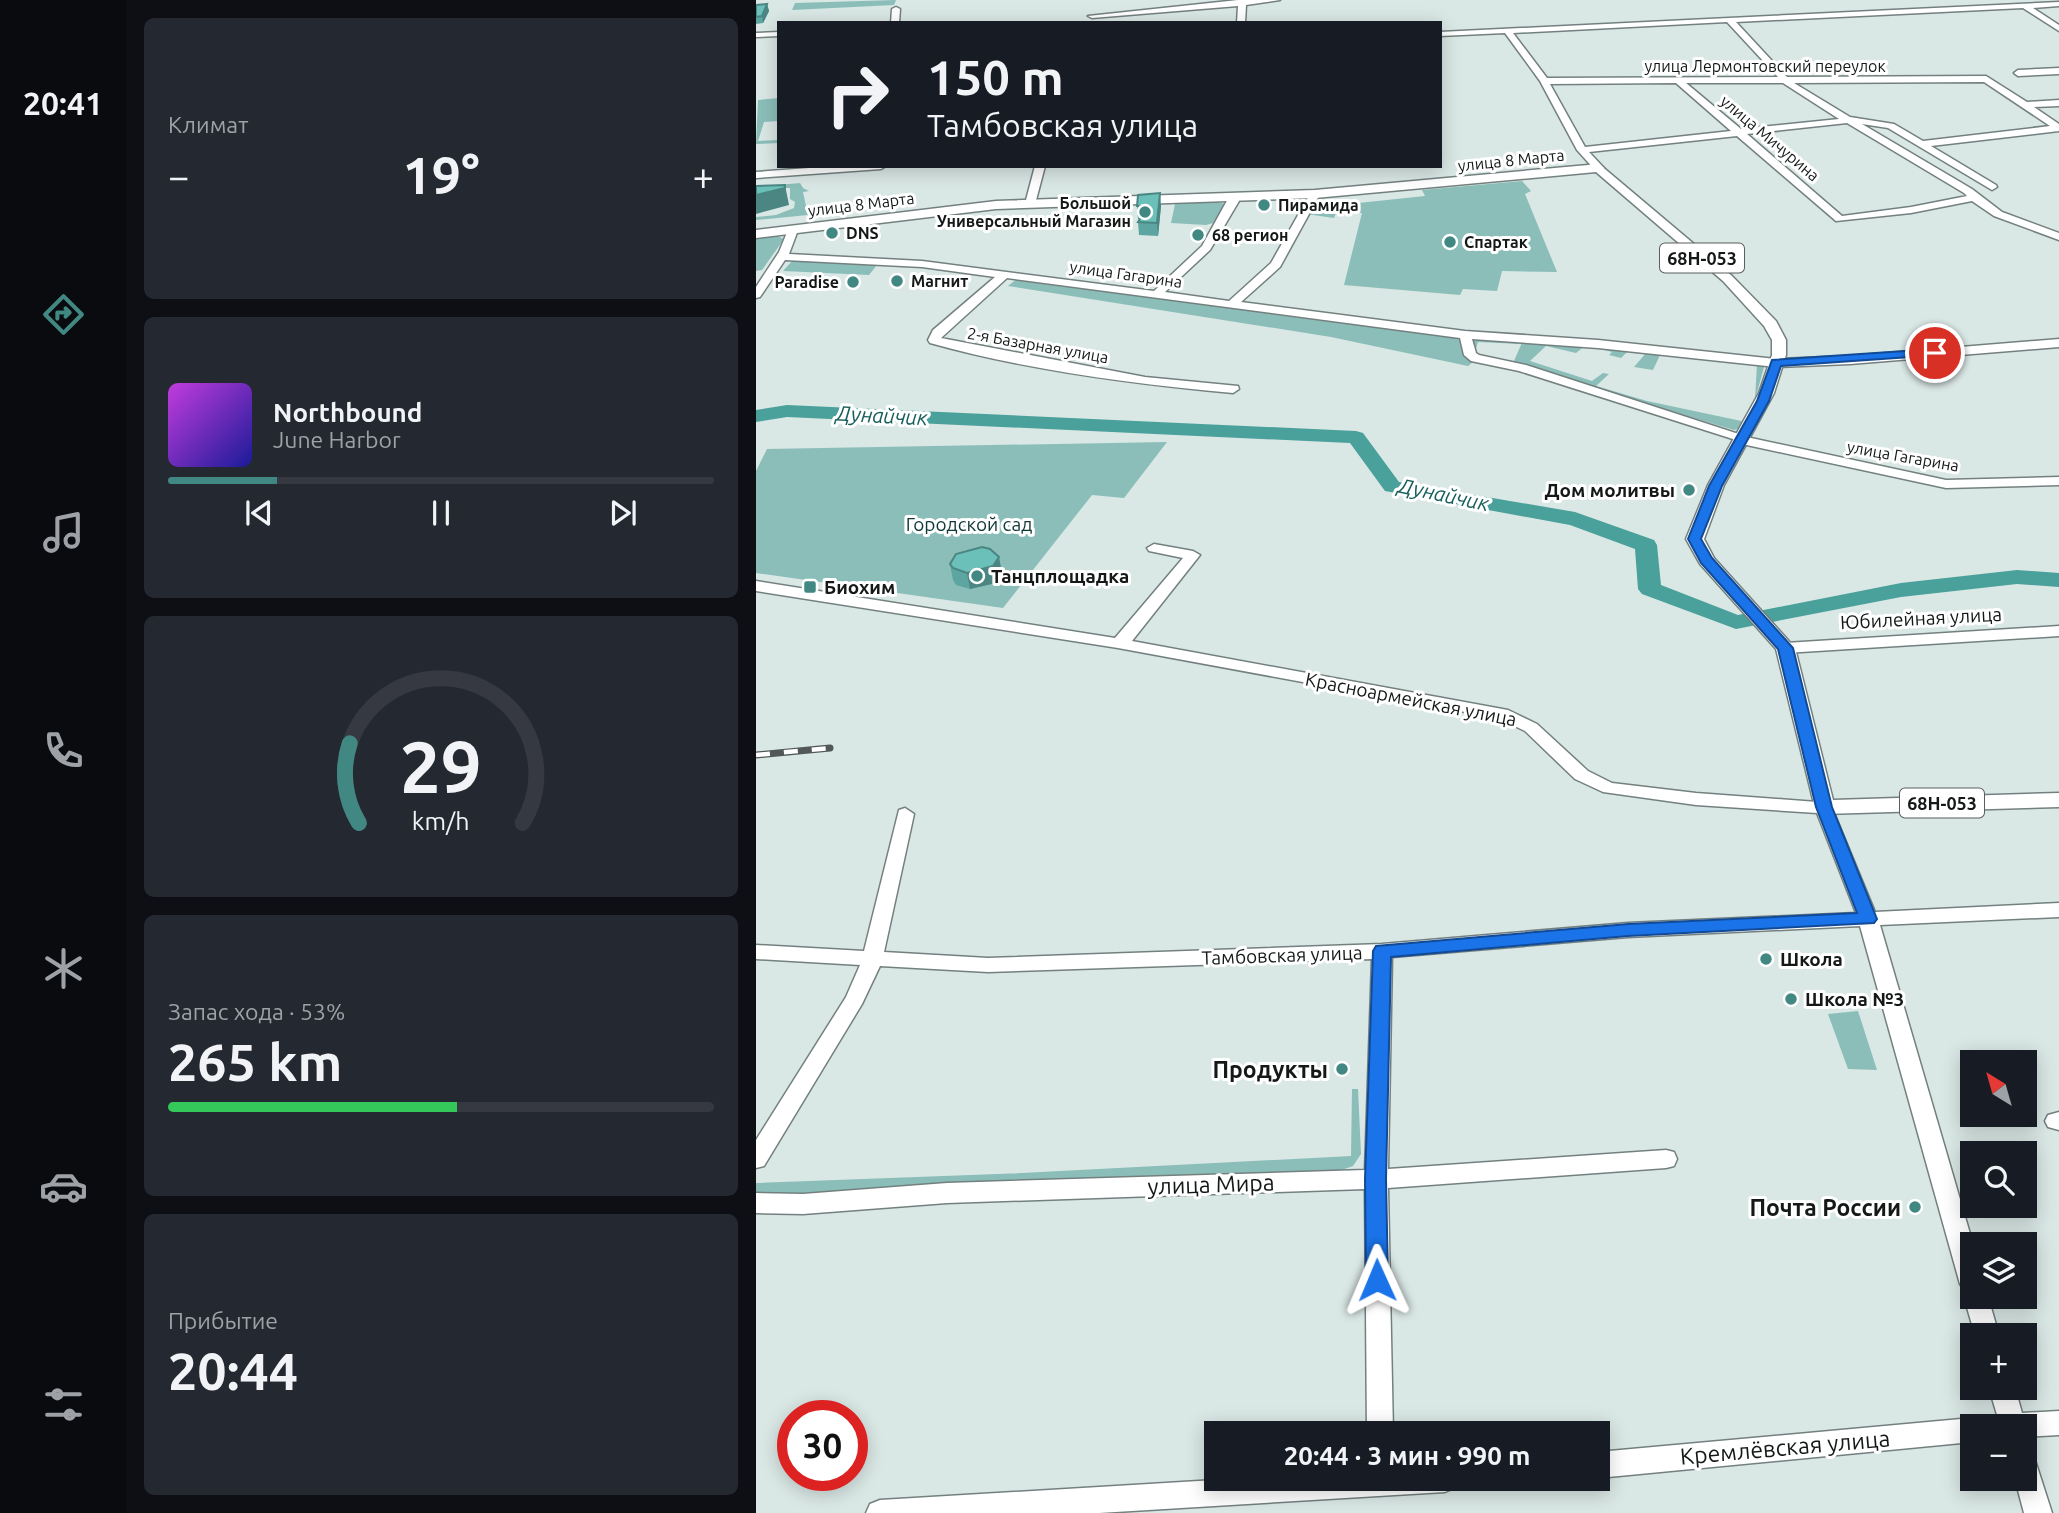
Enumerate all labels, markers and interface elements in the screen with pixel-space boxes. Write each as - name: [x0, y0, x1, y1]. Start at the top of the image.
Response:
- icon: right: [812, 49, 903, 140]
- text: 150 m: [927, 49, 1064, 104]
- street label: улица Лермонтовский переулок: [1644, 57, 1886, 75]
- text: 20:41: [23, 85, 103, 121]
- street label: улица Мичурина: [1717, 91, 1823, 185]
- text: Тамбовская улица: [927, 107, 1198, 143]
- text: Климат: [168, 112, 248, 137]
- street label: улица 8 Марта: [1457, 145, 1565, 175]
- text: 19°: [402, 146, 480, 204]
- text: −: [168, 155, 189, 197]
- text: +: [693, 155, 714, 197]
- street label: улица 8 Марта: [807, 189, 915, 219]
- place label: Большой Универсальный Магазин: [937, 194, 1131, 230]
- place label: Пирамида: [1278, 196, 1359, 214]
- marker: Пирамида: [1256, 197, 1272, 213]
- marker: Большой Универсальный Магазин: [1137, 204, 1153, 220]
- place label: DNS: [846, 224, 879, 242]
- marker: DNS: [824, 225, 840, 241]
- place label: 68 регион: [1212, 226, 1289, 244]
- marker: 68 регион: [1190, 227, 1206, 243]
- place label: Спартак: [1464, 233, 1528, 251]
- marker: Спартак: [1442, 234, 1458, 250]
- road number: 68Н-053: [1660, 244, 1744, 272]
- street label: улица Гагарина: [1069, 257, 1183, 291]
- place label: Магнит: [911, 272, 968, 290]
- place label: Paradise: [775, 273, 839, 291]
- marker: Магнит: [889, 273, 905, 289]
- marker: Paradise: [845, 274, 861, 290]
- icon: directions: [39, 290, 88, 339]
- pin: [1905, 323, 1965, 383]
- street label: 2-я Базарная улица: [966, 324, 1110, 366]
- icon: arrive: [1916, 334, 1954, 372]
- text: Northbound: [273, 398, 422, 427]
- water label: Дунайчик: [833, 401, 929, 429]
- text: June Harbor: [273, 427, 401, 452]
- street label: улица Гагарина: [1846, 437, 1960, 475]
- water label: Дунайчик: [1395, 472, 1492, 515]
- place label: Дом молитвы: [1545, 479, 1675, 501]
- marker: Дом молитвы: [1681, 482, 1697, 498]
- icon: previous: [240, 494, 278, 532]
- icon: pause: [422, 494, 460, 532]
- icon: next: [604, 494, 642, 532]
- icon: music: [39, 508, 88, 557]
- park label: Городской сад: [906, 513, 1032, 535]
- place label: Танцплощадка: [991, 565, 1129, 587]
- marker: Танцплощадка: [969, 568, 985, 584]
- place label: Биохим: [824, 576, 895, 598]
- marker: Биохим: [802, 579, 818, 595]
- street label: Юбилейная улица: [1840, 603, 2002, 633]
- street label: Красноармейская улица: [1303, 668, 1519, 730]
- text: 29: [400, 725, 482, 807]
- icon: phone: [39, 726, 88, 775]
- road number: 68Н-053: [1900, 788, 1984, 818]
- text: km/h: [412, 806, 470, 834]
- street label: Тамбовская улица: [1201, 941, 1363, 969]
- icon: climate: [39, 944, 88, 993]
- place label: Школа: [1780, 948, 1843, 970]
- marker: Школа: [1758, 951, 1774, 967]
- place label: Школа №3: [1805, 988, 1904, 1010]
- marker: Школа №3: [1783, 991, 1799, 1007]
- text: Запас хода · 53%: [168, 999, 345, 1024]
- text: 265 km: [168, 1033, 342, 1091]
- north arrow: [1960, 1050, 2037, 1127]
- map controls: [1960, 1050, 2037, 1491]
- place label: Продукты: [1213, 1057, 1328, 1082]
- marker: Продукты: [1334, 1061, 1350, 1077]
- button: search: [1960, 1141, 2037, 1218]
- icon: car: [39, 1162, 88, 1211]
- street label: улица Мира: [1147, 1169, 1275, 1199]
- place label: Почта России: [1749, 1195, 1901, 1220]
- marker: Почта России: [1907, 1199, 1923, 1215]
- button: layers: [1960, 1232, 2037, 1309]
- position arrow: [1340, 1243, 1414, 1317]
- text: Прибытие: [168, 1308, 278, 1333]
- button: +: [1960, 1323, 2037, 1400]
- text: 20:44: [168, 1342, 298, 1400]
- icon: filters: [39, 1380, 88, 1429]
- speed limit sign: 30: [777, 1400, 868, 1491]
- button: −: [1960, 1414, 2037, 1491]
- street label: Кремлёвская улица: [1679, 1425, 1891, 1469]
- text: 20:44 · 3 мин · 990 m: [1284, 1441, 1530, 1470]

